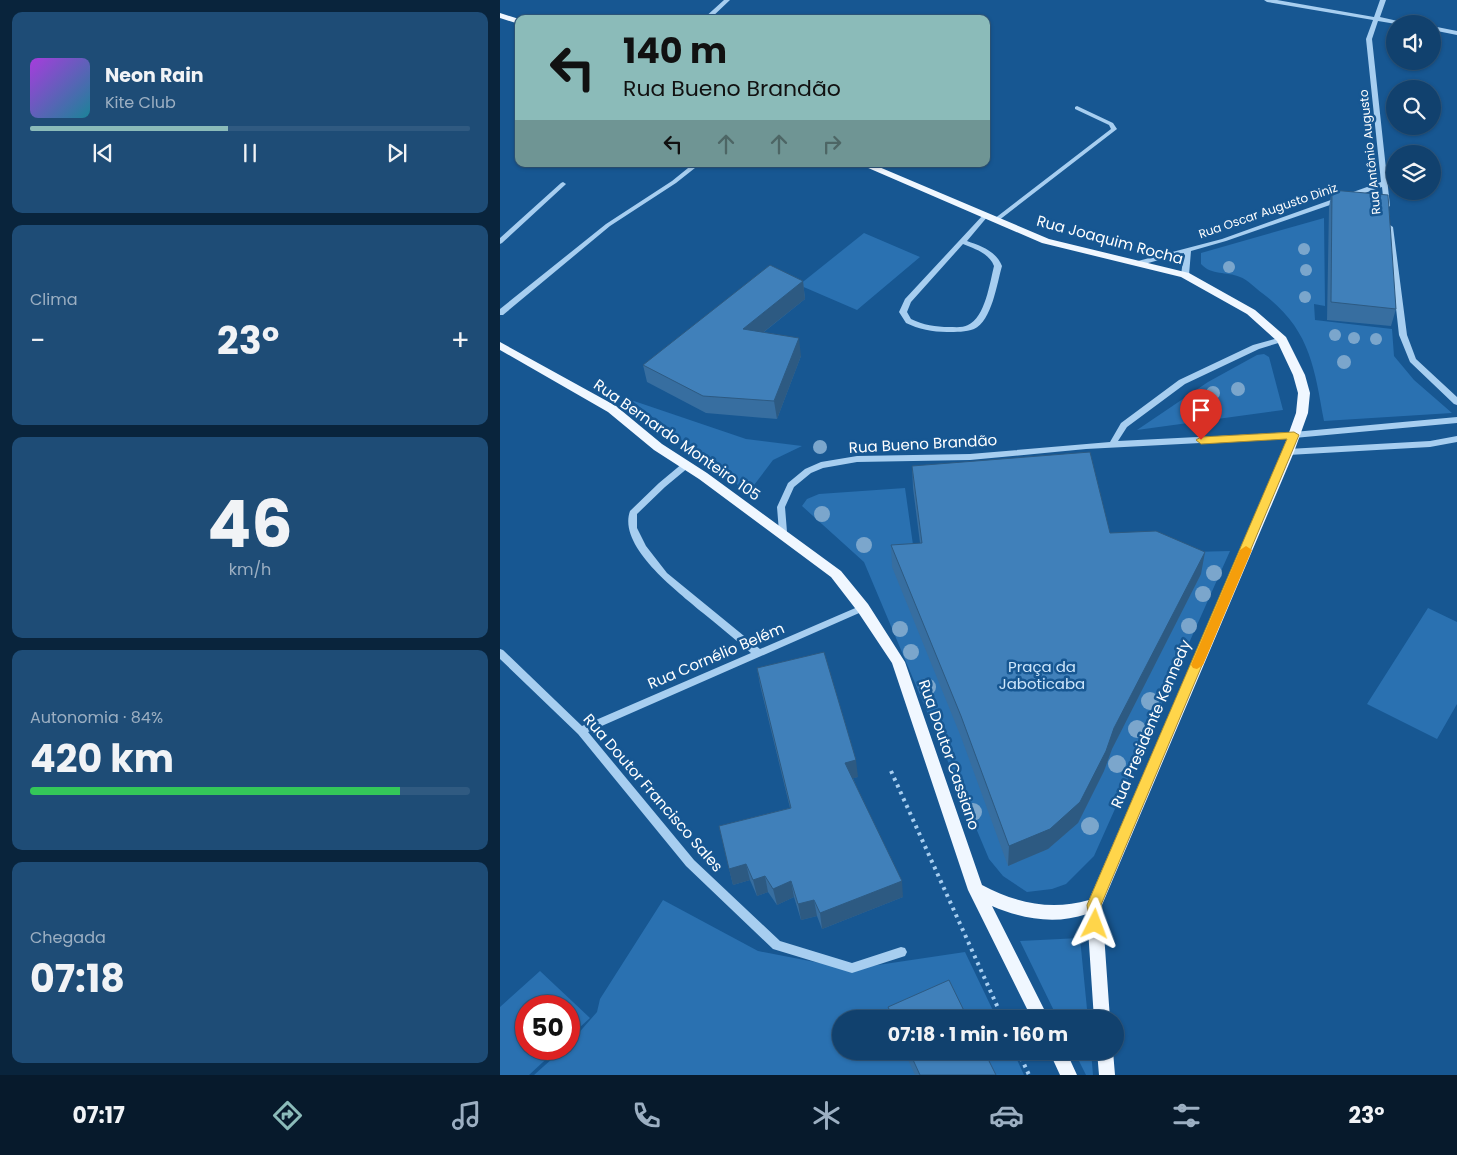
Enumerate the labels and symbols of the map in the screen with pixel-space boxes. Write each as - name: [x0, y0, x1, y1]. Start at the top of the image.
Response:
- street label: Rua Antônio Augusto: [1354, 88, 1385, 215]
- street label: Rua Oscar Augusto Diniz: [1196, 179, 1339, 242]
- street label: Rua Joaquim Rocha: [1034, 210, 1186, 269]
- street label: Rua Bernardo Monteiro 105: [590, 374, 765, 505]
- pin: [1180, 389, 1222, 440]
- street label: Rua Bueno Brandão: [848, 429, 998, 458]
- street label: Rua Cornélio Belém: [644, 617, 787, 694]
- street label: Rua Presidente Kennedy: [1105, 636, 1196, 811]
- park label: Praça da Jaboticaba: [999, 656, 1085, 694]
- street label: Rua Doutor Cassiano: [914, 677, 985, 833]
- street label: Rua Doutor Francisco Sales: [579, 709, 728, 876]
- position arrow: [1068, 897, 1120, 949]
- speed limit sign: 50: [515, 995, 580, 1060]

